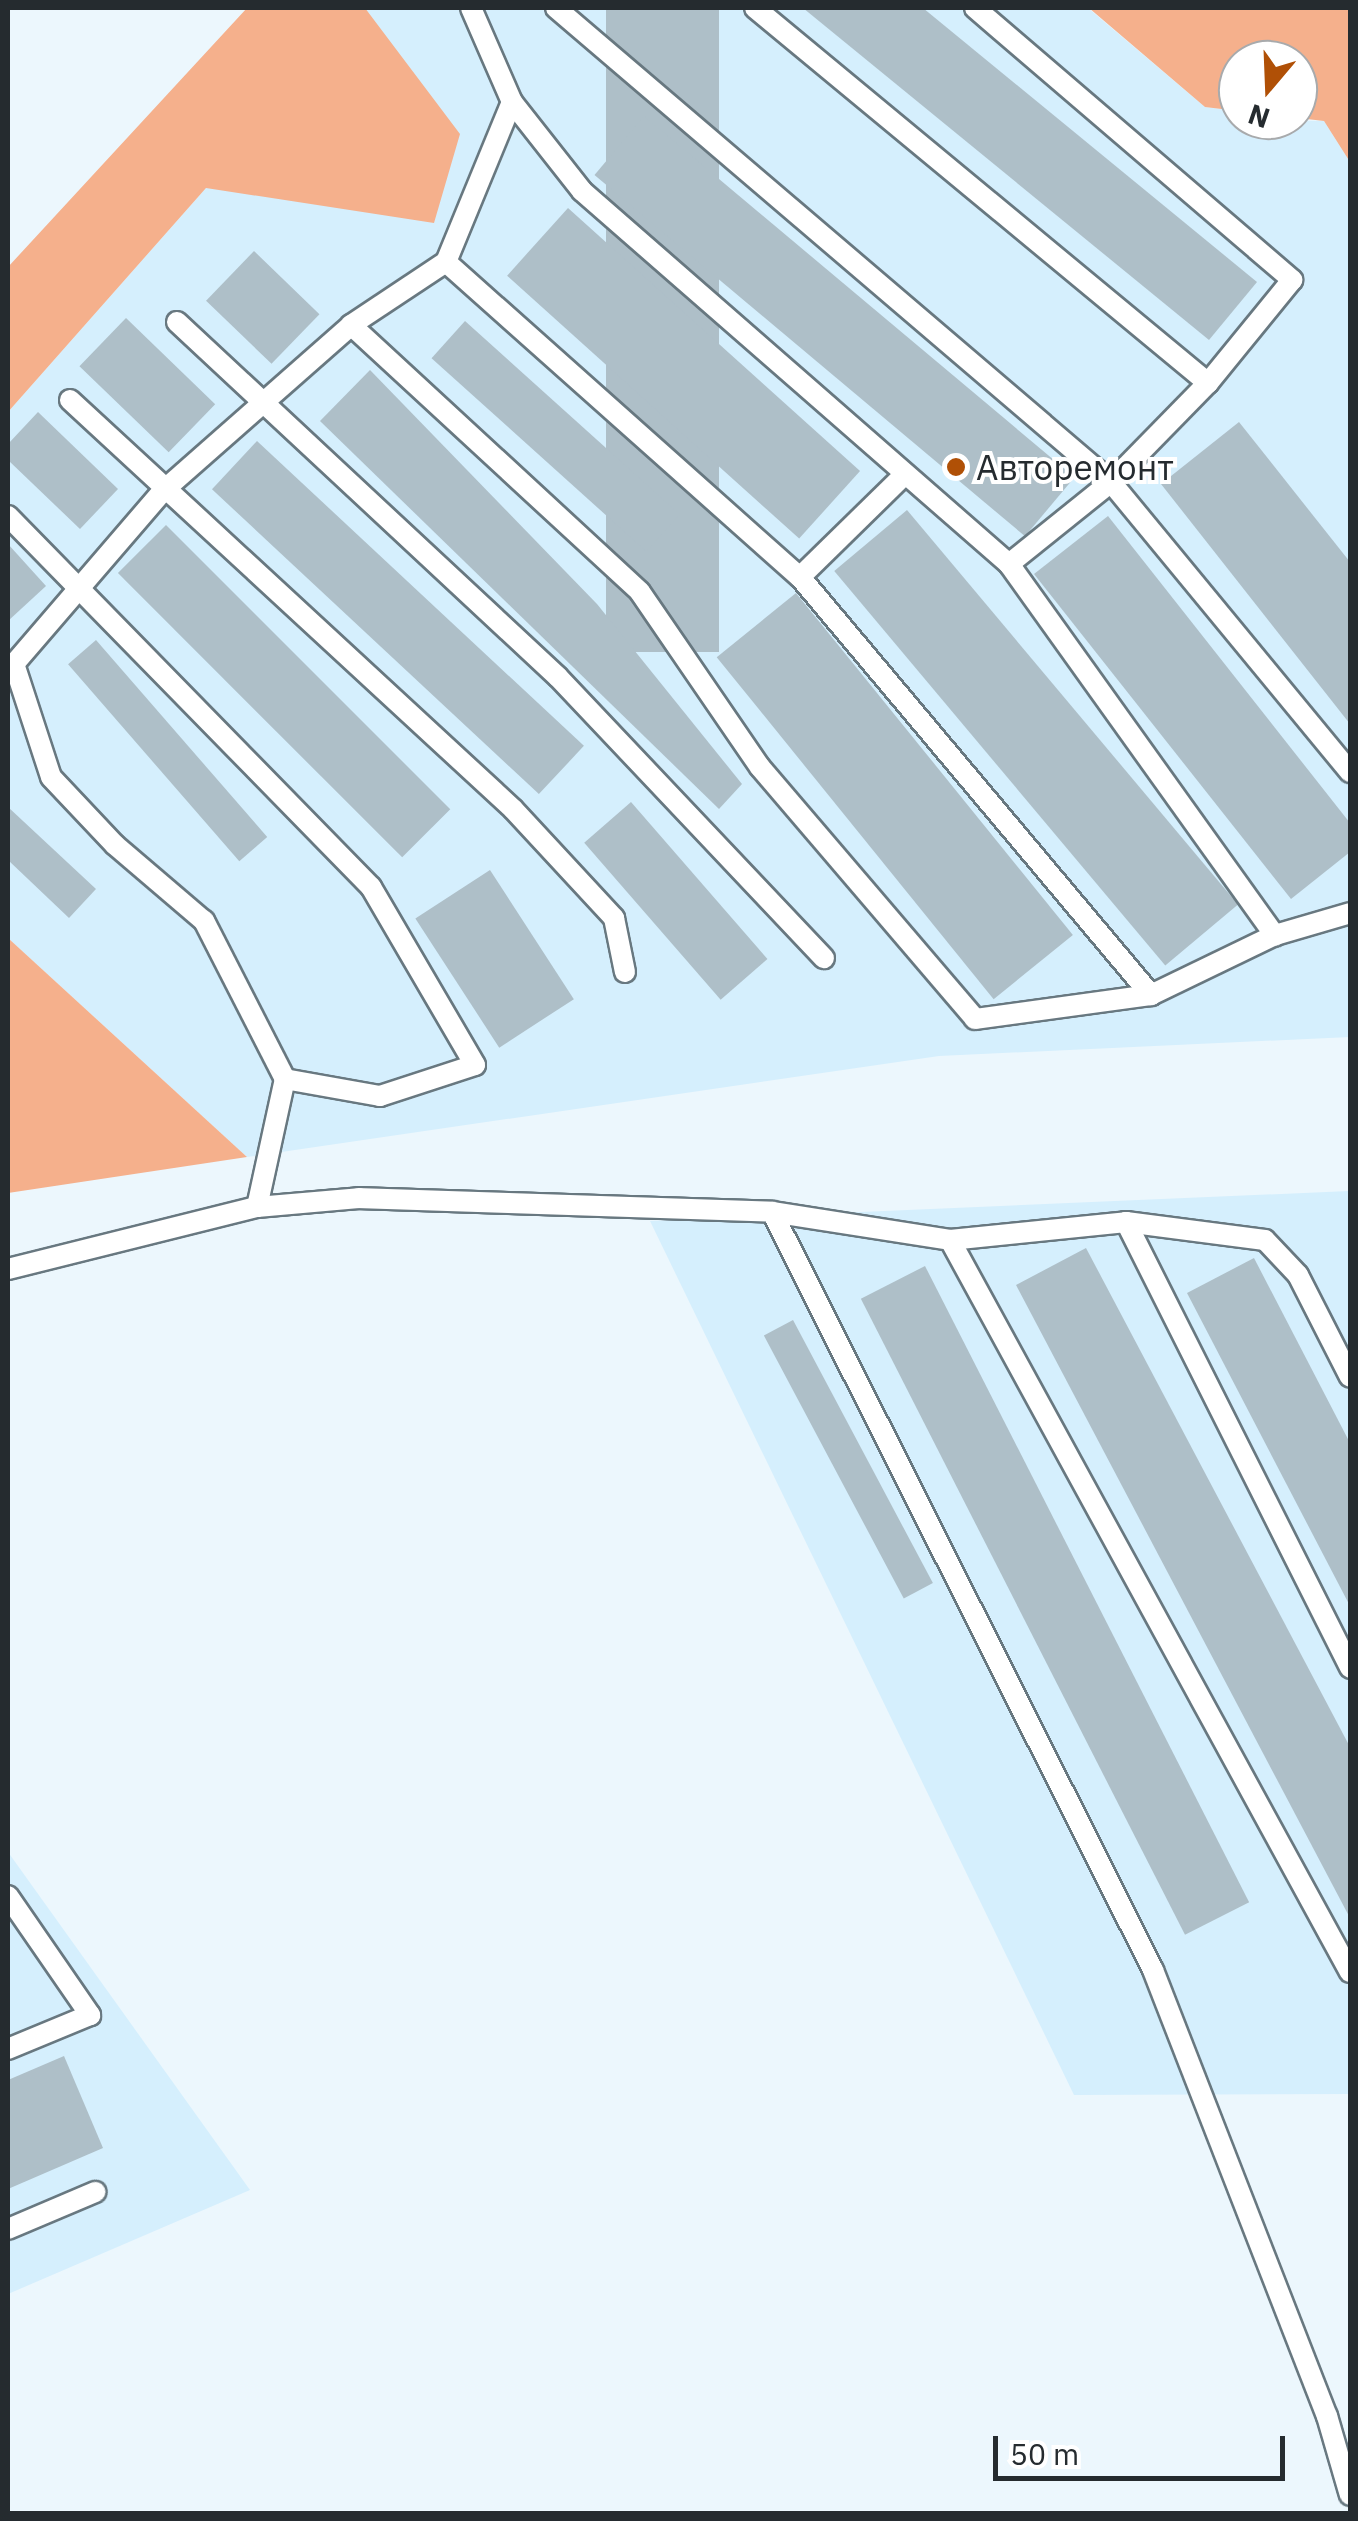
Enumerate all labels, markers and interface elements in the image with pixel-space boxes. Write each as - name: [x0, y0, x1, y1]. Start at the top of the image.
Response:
- north arrow: [1218, 40, 1318, 140]
- text: N: [1243, 96, 1274, 138]
- place label: Авторемонт: [976, 446, 1174, 488]
- marker: Авторемонт: [945, 456, 967, 478]
- scale bar: [998, 2416, 1290, 2478]
- text: 50 m: [1010, 2434, 1079, 2473]

